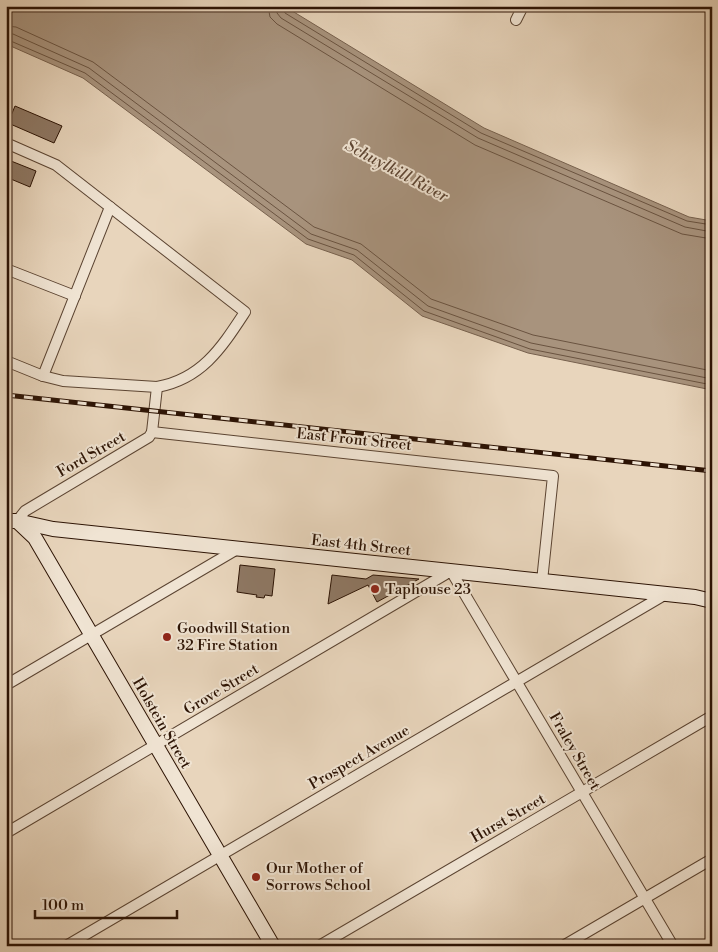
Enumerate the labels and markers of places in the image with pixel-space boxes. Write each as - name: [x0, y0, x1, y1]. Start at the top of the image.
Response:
- place label: Taphouse 23: [385, 580, 471, 599]
- marker: Taphouse 23: [369, 583, 381, 595]
- place label: Goodwill Station 32 Fire Station: [177, 619, 290, 655]
- marker: Goodwill Station 32 Fire Station: [161, 631, 173, 643]
- place label: Our Mother of Sorrows School: [266, 859, 371, 895]
- marker: Our Mother of Sorrows School: [250, 871, 262, 883]

